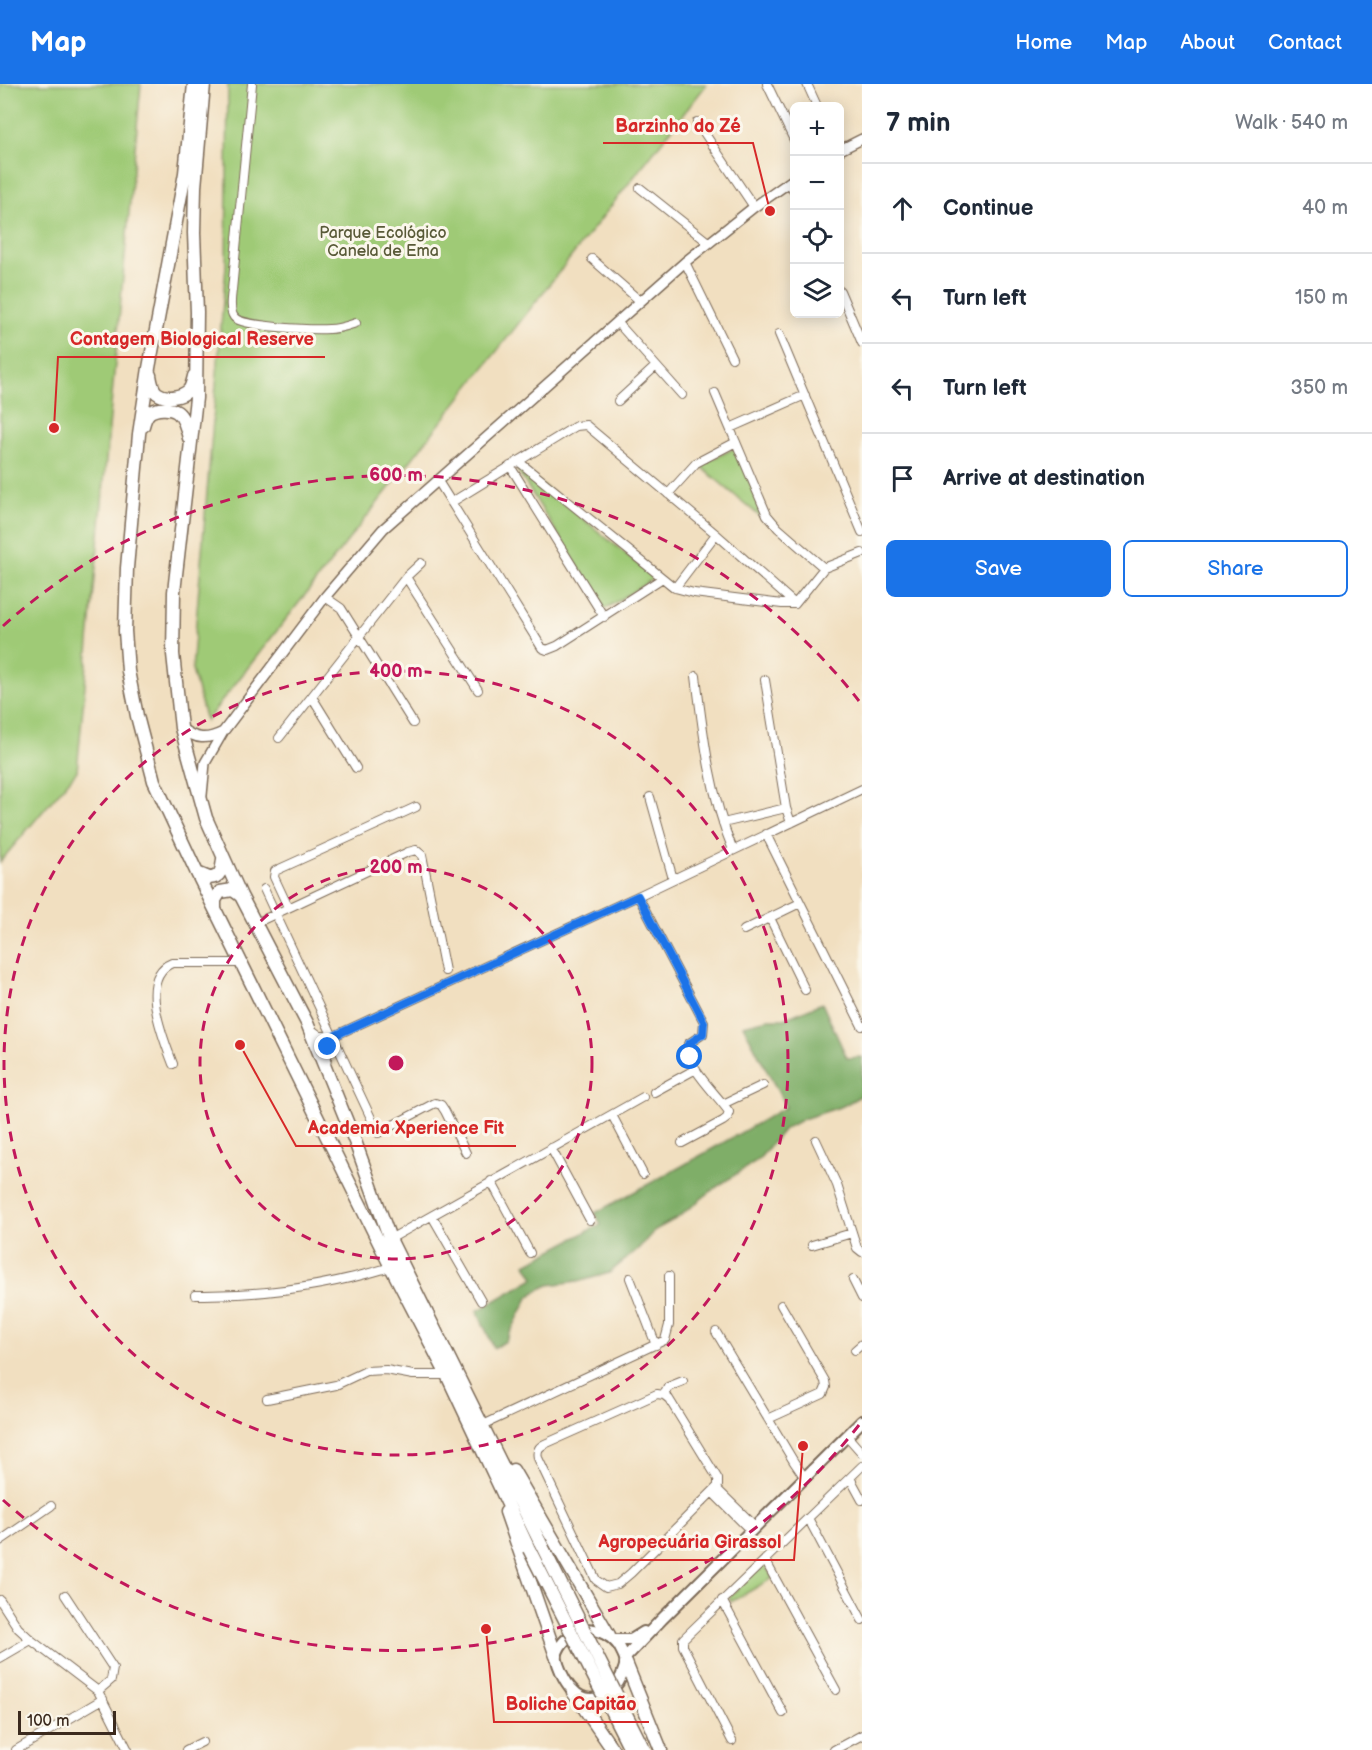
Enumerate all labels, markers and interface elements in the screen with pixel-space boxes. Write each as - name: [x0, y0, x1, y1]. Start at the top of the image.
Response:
- text: Map: [30, 26, 86, 59]
- text: Home: [1015, 30, 1072, 55]
- text: Map: [1105, 30, 1147, 55]
- text: About: [1180, 30, 1235, 55]
- text: Contact: [1268, 30, 1342, 55]
- map controls: [790, 102, 844, 318]
- button: +: [790, 102, 844, 156]
- callout: Barzinho do Zé: [603, 107, 753, 143]
- text: 7 min: [886, 108, 950, 139]
- text: Walk · 540 m: [1235, 111, 1348, 135]
- text: Barzinho do Zé: [615, 116, 741, 137]
- button: −: [790, 156, 844, 210]
- icon: ahead: [886, 192, 919, 225]
- text: Continue: [943, 195, 1033, 222]
- text: 40 m: [1302, 196, 1348, 220]
- button: locate: [790, 210, 844, 264]
- park label: Parque Ecológico Canela de Ema: [319, 224, 447, 261]
- button: layers: [790, 264, 844, 318]
- icon: left: [886, 282, 919, 315]
- text: Turn left: [943, 285, 1027, 312]
- text: 150 m: [1295, 286, 1348, 310]
- callout: Contagem Biological Reserve: [58, 321, 325, 357]
- text: Contagem Biological Reserve: [70, 329, 314, 350]
- icon: left: [886, 372, 919, 405]
- text: Turn left: [943, 375, 1027, 402]
- text: 350 m: [1291, 376, 1348, 400]
- icon: arrive: [886, 462, 919, 495]
- text: 600 m: [369, 465, 423, 486]
- text: Arrive at destination: [943, 465, 1145, 492]
- button: Save: [886, 540, 1111, 597]
- button: Share: [1123, 540, 1348, 597]
- text: 400 m: [369, 661, 423, 682]
- text: 200 m: [369, 857, 423, 878]
- route end: [314, 1033, 340, 1059]
- route start: [676, 1043, 702, 1069]
- centre of rings: [386, 1053, 406, 1073]
- callout: Academia Xperience Fit: [296, 1110, 516, 1146]
- text: Academia Xperience Fit: [307, 1118, 504, 1139]
- callout: Agropecuária Girassol: [587, 1524, 794, 1560]
- text: Agropecuária Girassol: [597, 1532, 782, 1553]
- callout: Boliche Capitão: [494, 1686, 649, 1722]
- text: Boliche Capitão: [506, 1694, 636, 1715]
- scale bar: [18, 1708, 116, 1736]
- text: 100 m: [27, 1712, 70, 1731]

